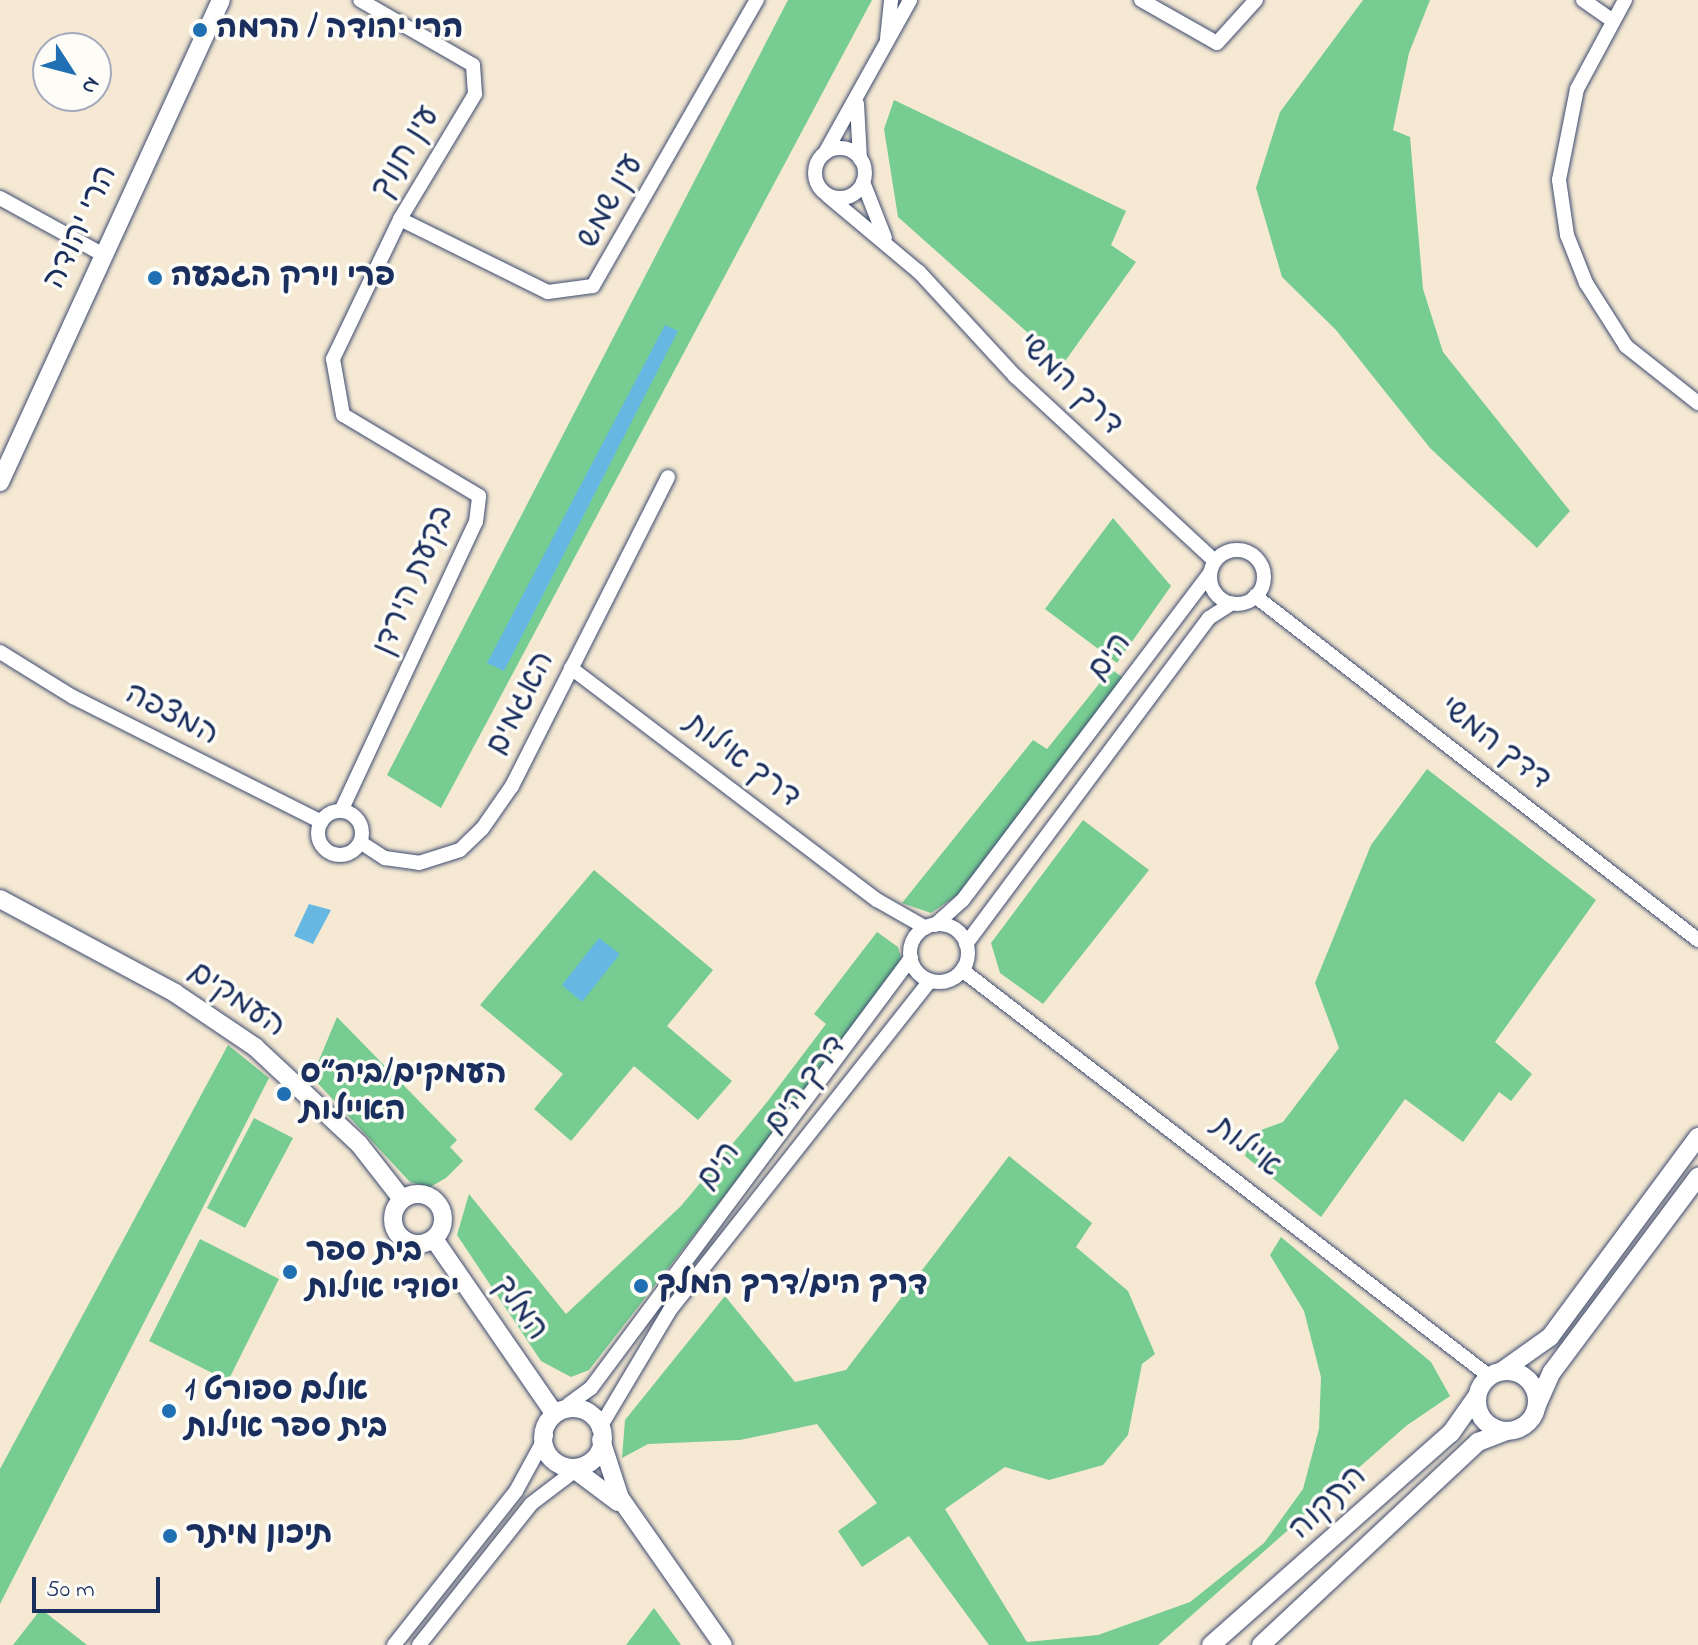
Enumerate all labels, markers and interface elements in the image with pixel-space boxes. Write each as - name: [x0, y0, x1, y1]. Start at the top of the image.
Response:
- place label: הרי יהודה / הרמה: [216, 11, 463, 49]
- marker: הרי יהודה / הרמה: [191, 21, 209, 39]
- north arrow: [32, 32, 112, 112]
- text: N: [72, 70, 107, 100]
- street label: עין חנוך: [364, 99, 450, 207]
- street label: עין שמש: [570, 148, 654, 256]
- street label: הרי יהודה: [37, 160, 127, 296]
- place label: פרי וירק הגבעה: [171, 259, 395, 297]
- marker: פרי וירק הגבעה: [146, 269, 164, 287]
- street label: דרך המשי: [1008, 326, 1130, 446]
- street label: בקעת הירדן: [366, 500, 464, 662]
- street label: הים: [1081, 626, 1141, 690]
- street label: האגמים: [480, 646, 564, 762]
- street label: המצפה: [118, 676, 224, 756]
- street label: דדך המשי: [1431, 690, 1557, 800]
- street label: דרך אילות: [675, 706, 807, 818]
- street label: העמקים: [180, 954, 292, 1048]
- street label: דרך הים: [757, 1029, 857, 1143]
- place label: העמקים/ביה״ס האיילות: [300, 1057, 507, 1132]
- marker: העמקים/ביה״ס האיילות: [275, 1085, 293, 1103]
- street label: איילות: [1202, 1109, 1288, 1187]
- street label: הים: [690, 1135, 750, 1199]
- place label: בית ספר יסודי אילות: [306, 1235, 459, 1310]
- marker: בית ספר יסודי אילות: [281, 1263, 299, 1281]
- place label: דרך הים/דרך המלך: [657, 1267, 928, 1305]
- street label: המלך: [483, 1269, 555, 1349]
- marker: דרך הים/דרך המלך: [632, 1277, 650, 1295]
- place label: אולם ספורט 1 בית ספר אילות: [185, 1374, 387, 1449]
- marker: אולם ספורט 1 בית ספר אילות: [160, 1402, 178, 1420]
- street label: התקוה: [1282, 1459, 1376, 1549]
- place label: תיכון מיתר: [186, 1517, 333, 1555]
- marker: תיכון מיתר: [161, 1527, 179, 1545]
- scale bar: [36, 1561, 164, 1611]
- text: 50 m: [46, 1573, 95, 1608]

